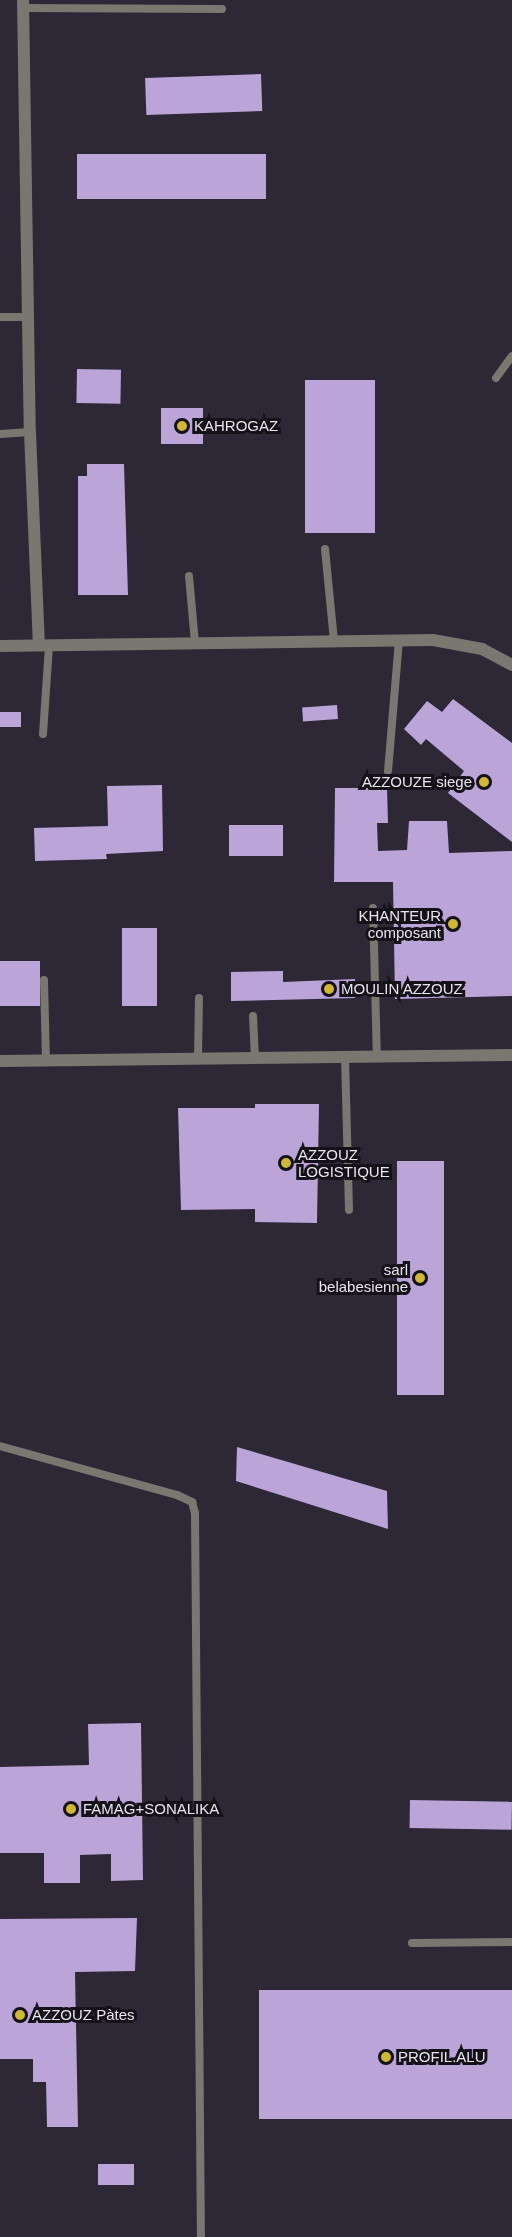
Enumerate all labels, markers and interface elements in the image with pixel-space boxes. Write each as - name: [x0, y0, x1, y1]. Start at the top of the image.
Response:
- place label: KAHROGAZ: [194, 417, 278, 435]
- marker: KAHROGAZ: [175, 419, 189, 433]
- place label: AZZOUZE siege: [362, 773, 472, 791]
- marker: AZZOUZE siege: [477, 775, 491, 789]
- place label: KHANTEUR composant: [358, 906, 441, 941]
- marker: KHANTEUR composant: [446, 917, 460, 931]
- place label: MOULIN AZZOUZ: [341, 980, 463, 998]
- marker: MOULIN AZZOUZ: [322, 982, 336, 996]
- place label: AZZOUZ LOGISTIQUE: [298, 1145, 390, 1180]
- marker: AZZOUZ LOGISTIQUE: [279, 1156, 293, 1170]
- place label: sarl belabesienne: [319, 1260, 408, 1295]
- marker: sarl belabesienne: [413, 1271, 427, 1285]
- place label: FAMAG+SONALIKA: [83, 1800, 219, 1818]
- marker: FAMAG+SONALIKA: [64, 1802, 78, 1816]
- place label: AZZOUZ Pàtes: [32, 2006, 135, 2024]
- marker: AZZOUZ Pàtes: [13, 2008, 27, 2022]
- place label: PROFIL.ALU: [398, 2048, 486, 2066]
- marker: PROFIL.ALU: [379, 2050, 393, 2064]

